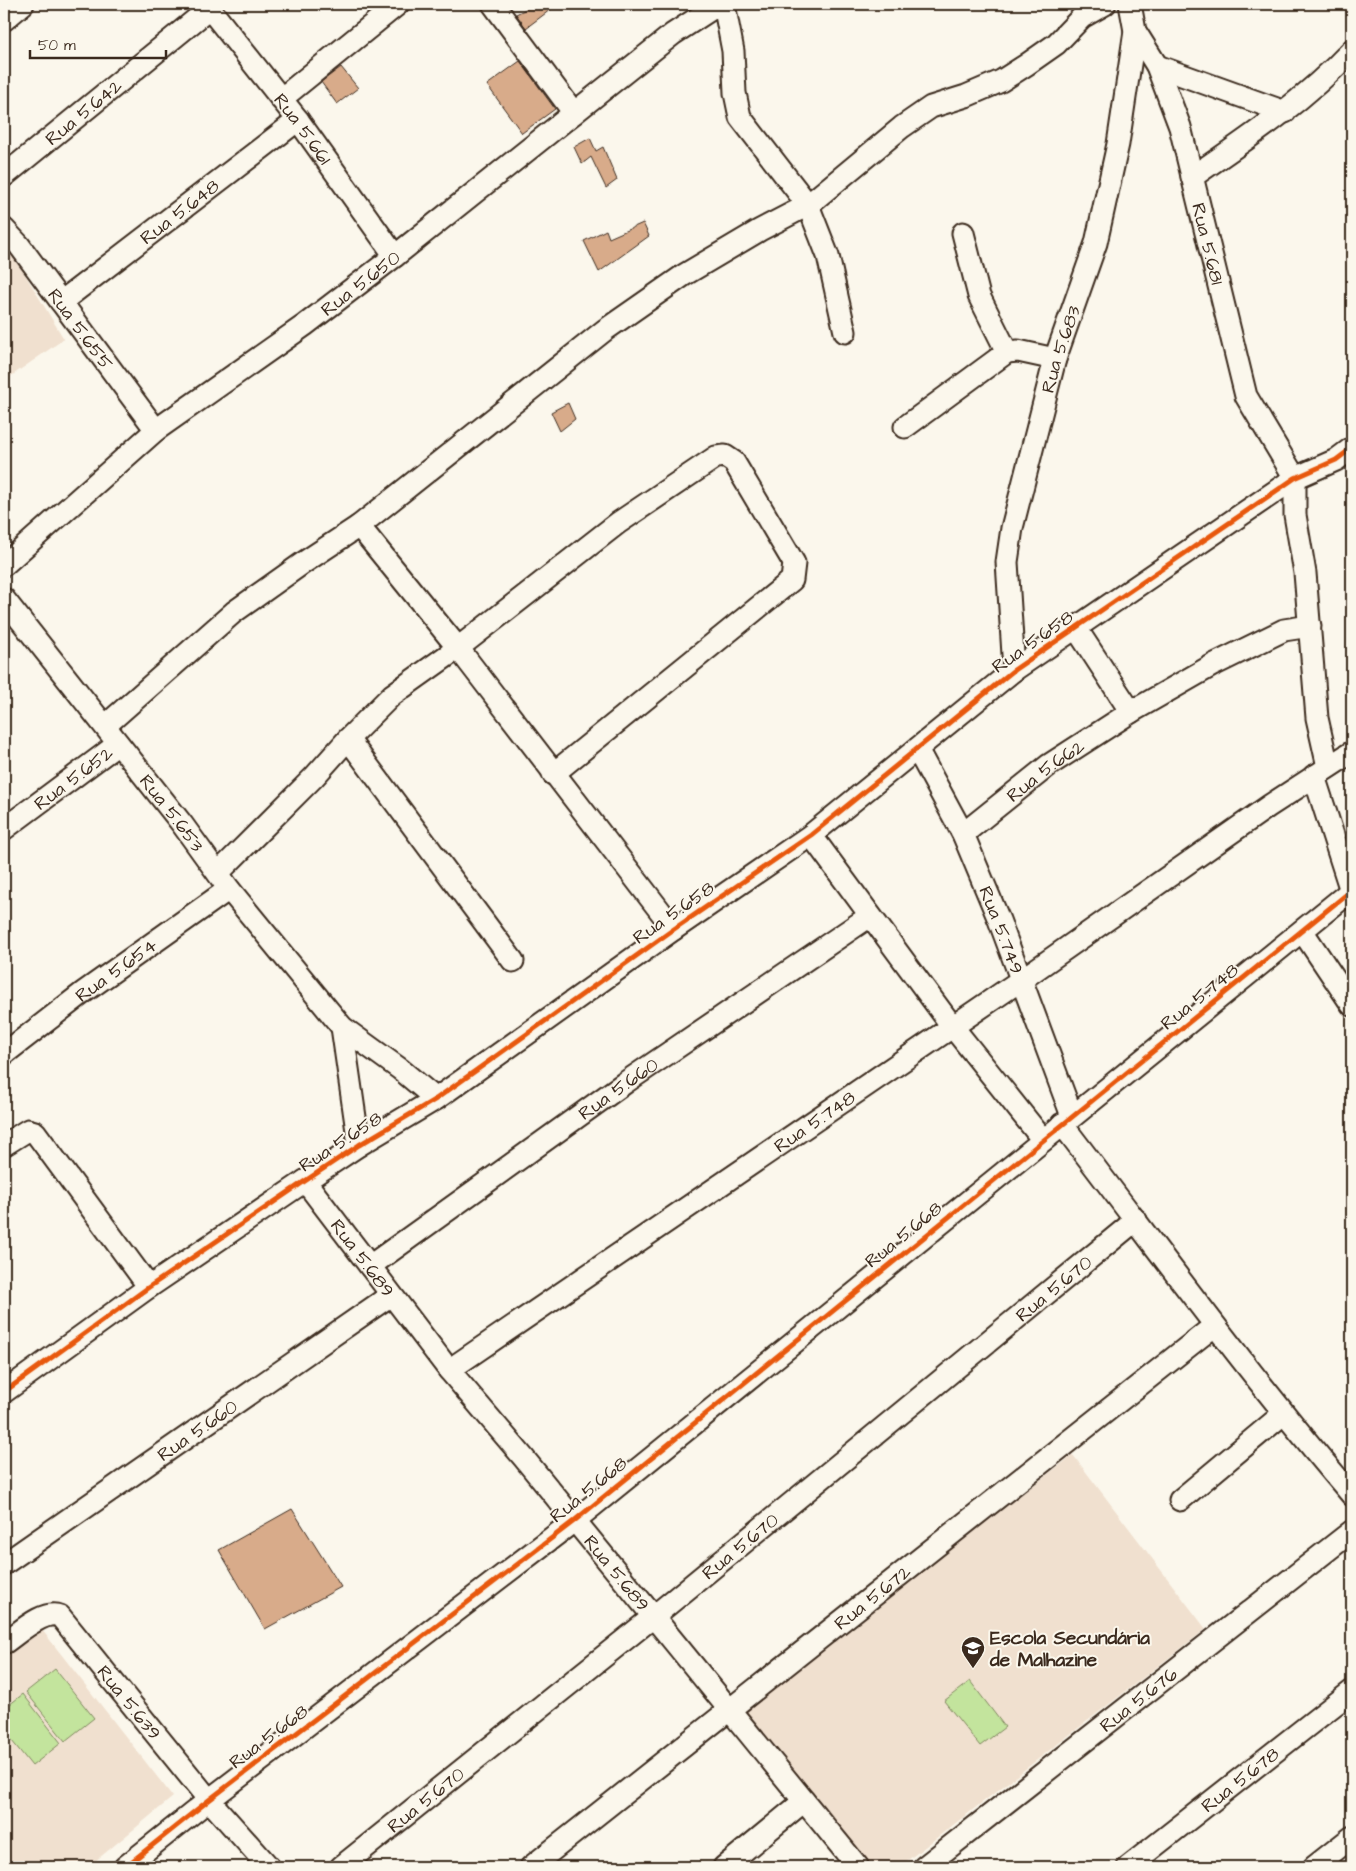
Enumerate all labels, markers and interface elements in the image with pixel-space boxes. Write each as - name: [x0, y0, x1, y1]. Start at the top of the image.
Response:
- scale bar: [30, 28, 166, 60]
- text: 50 m: [38, 35, 76, 56]
- street label: Rua 5.642: [40, 73, 128, 152]
- street label: Rua 5.661: [267, 88, 338, 171]
- street label: Rua 5.648: [135, 173, 226, 252]
- street label: Rua 5.681: [1184, 200, 1230, 288]
- street label: Rua 5.650: [316, 245, 407, 323]
- street label: Rua 5.655: [40, 283, 119, 376]
- street label: Rua 5.683: [1035, 302, 1088, 396]
- street label: Rua 5.658: [987, 604, 1079, 680]
- street label: Rua 5.662: [1001, 733, 1090, 809]
- street label: Rua 5.652: [29, 740, 119, 817]
- street label: Rua 5.653: [133, 769, 210, 858]
- street label: Rua 5.658: [628, 875, 720, 951]
- street label: Rua 5.749: [971, 882, 1030, 978]
- street label: Rua 5.654: [70, 932, 163, 1009]
- street label: Rua 5.748: [1155, 957, 1245, 1037]
- street label: Rua 5.660: [573, 1052, 664, 1127]
- street label: Rua 5.748: [769, 1085, 861, 1160]
- street label: Rua 5.658: [294, 1105, 388, 1179]
- street label: Rua 5.668: [859, 1195, 948, 1275]
- street label: Rua 5.689: [323, 1214, 401, 1303]
- street label: Rua 5.670: [1010, 1249, 1098, 1329]
- street label: Rua 5.660: [152, 1394, 243, 1469]
- street label: Rua 5.668: [544, 1450, 633, 1530]
- street label: Rua 5.670: [696, 1507, 785, 1587]
- street label: Rua 5.689: [577, 1529, 656, 1618]
- street label: Rua 5.672: [829, 1559, 917, 1637]
- place label: Escola Secundária de Malhazine: [989, 1625, 1150, 1674]
- school or university icon: Escola Secundária de Malhazine: [960, 1635, 986, 1669]
- street label: Rua 5.639: [90, 1660, 167, 1746]
- street label: Rua 5.676: [1094, 1661, 1184, 1739]
- street label: Rua 5.668: [224, 1699, 314, 1776]
- street label: Rua 5.678: [1196, 1741, 1285, 1820]
- street label: Rua 5.670: [382, 1761, 471, 1840]

